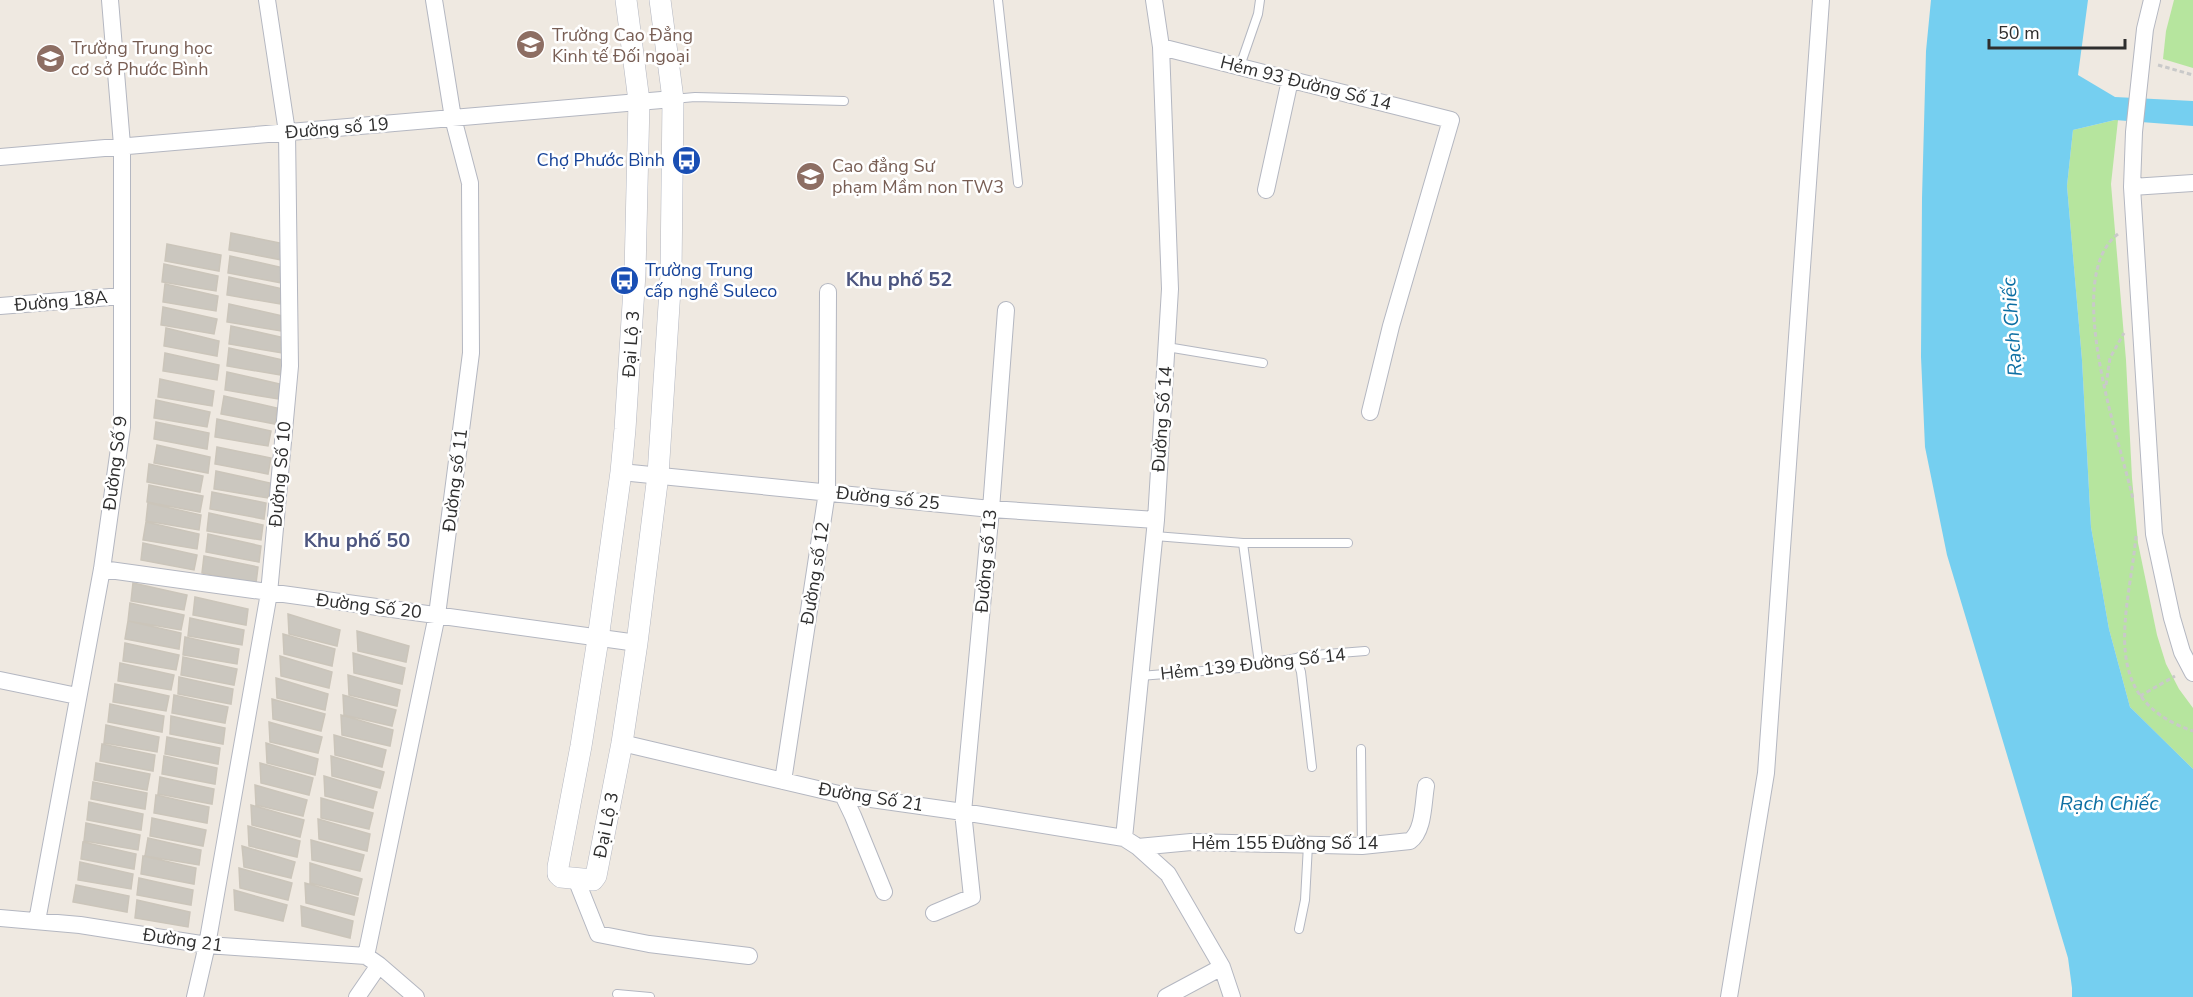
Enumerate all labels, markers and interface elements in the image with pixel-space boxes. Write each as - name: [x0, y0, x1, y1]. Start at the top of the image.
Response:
- scale bar: [1989, 12, 2126, 50]
- text: 50 m: [1998, 21, 2040, 45]
- place label: Trường Cao Đẳng Kinh tế Đối ngoại: [552, 23, 693, 68]
- school or university icon: Trường Cao Đẳng Kinh tế Đối ngoại: [515, 29, 547, 61]
- place label: Trường Trung học cơ sở Phước Bình: [71, 36, 212, 81]
- school or university icon: Trường Trung học cơ sở Phước Bình: [34, 42, 66, 74]
- street label: Hẻm 93 Đường Số 14: [1218, 50, 1394, 116]
- street label: Đường số 19: [283, 112, 390, 145]
- bus stop icon: Chợ Phước Bình: [670, 144, 702, 176]
- place label: Chợ Phước Bình: [537, 148, 665, 172]
- place label: Cao đẳng Sư phạm Mầm non TW3: [832, 154, 1004, 199]
- school or university icon: Cao đẳng Sư phạm Mầm non TW3: [795, 160, 827, 192]
- place label: Trường Trung cấp nghề Suleco: [645, 258, 777, 303]
- bus stop icon: Trường Trung cấp nghề Suleco: [608, 264, 640, 296]
- district label: Khu phố 52: [846, 266, 952, 293]
- water label: Rạch Chiếc: [1995, 276, 2029, 377]
- street label: Đường 18A: [12, 285, 109, 317]
- street label: Đại Lộ 3: [617, 310, 645, 379]
- street label: Đường Số 14: [1146, 365, 1178, 474]
- street label: Đường Số 9: [97, 414, 133, 513]
- street label: Đường Số 10: [263, 420, 297, 529]
- street label: Đường số 11: [437, 427, 473, 534]
- street label: Đường số 25: [834, 481, 941, 515]
- street label: Đường số 13: [969, 508, 1002, 615]
- street label: Đường số 12: [795, 520, 835, 627]
- district label: Khu phố 50: [304, 527, 410, 554]
- street label: Đường Số 20: [314, 587, 423, 624]
- street label: Hẻm 139 Đường Số 14: [1159, 642, 1347, 686]
- street label: Đường Số 21: [816, 777, 925, 817]
- street label: Đại Lộ 3: [588, 790, 624, 861]
- water label: Rạch Chiếc: [2059, 790, 2159, 817]
- street label: Hẻm 155 Đường Số 14: [1192, 831, 1378, 855]
- street label: Đường 21: [140, 922, 225, 957]

